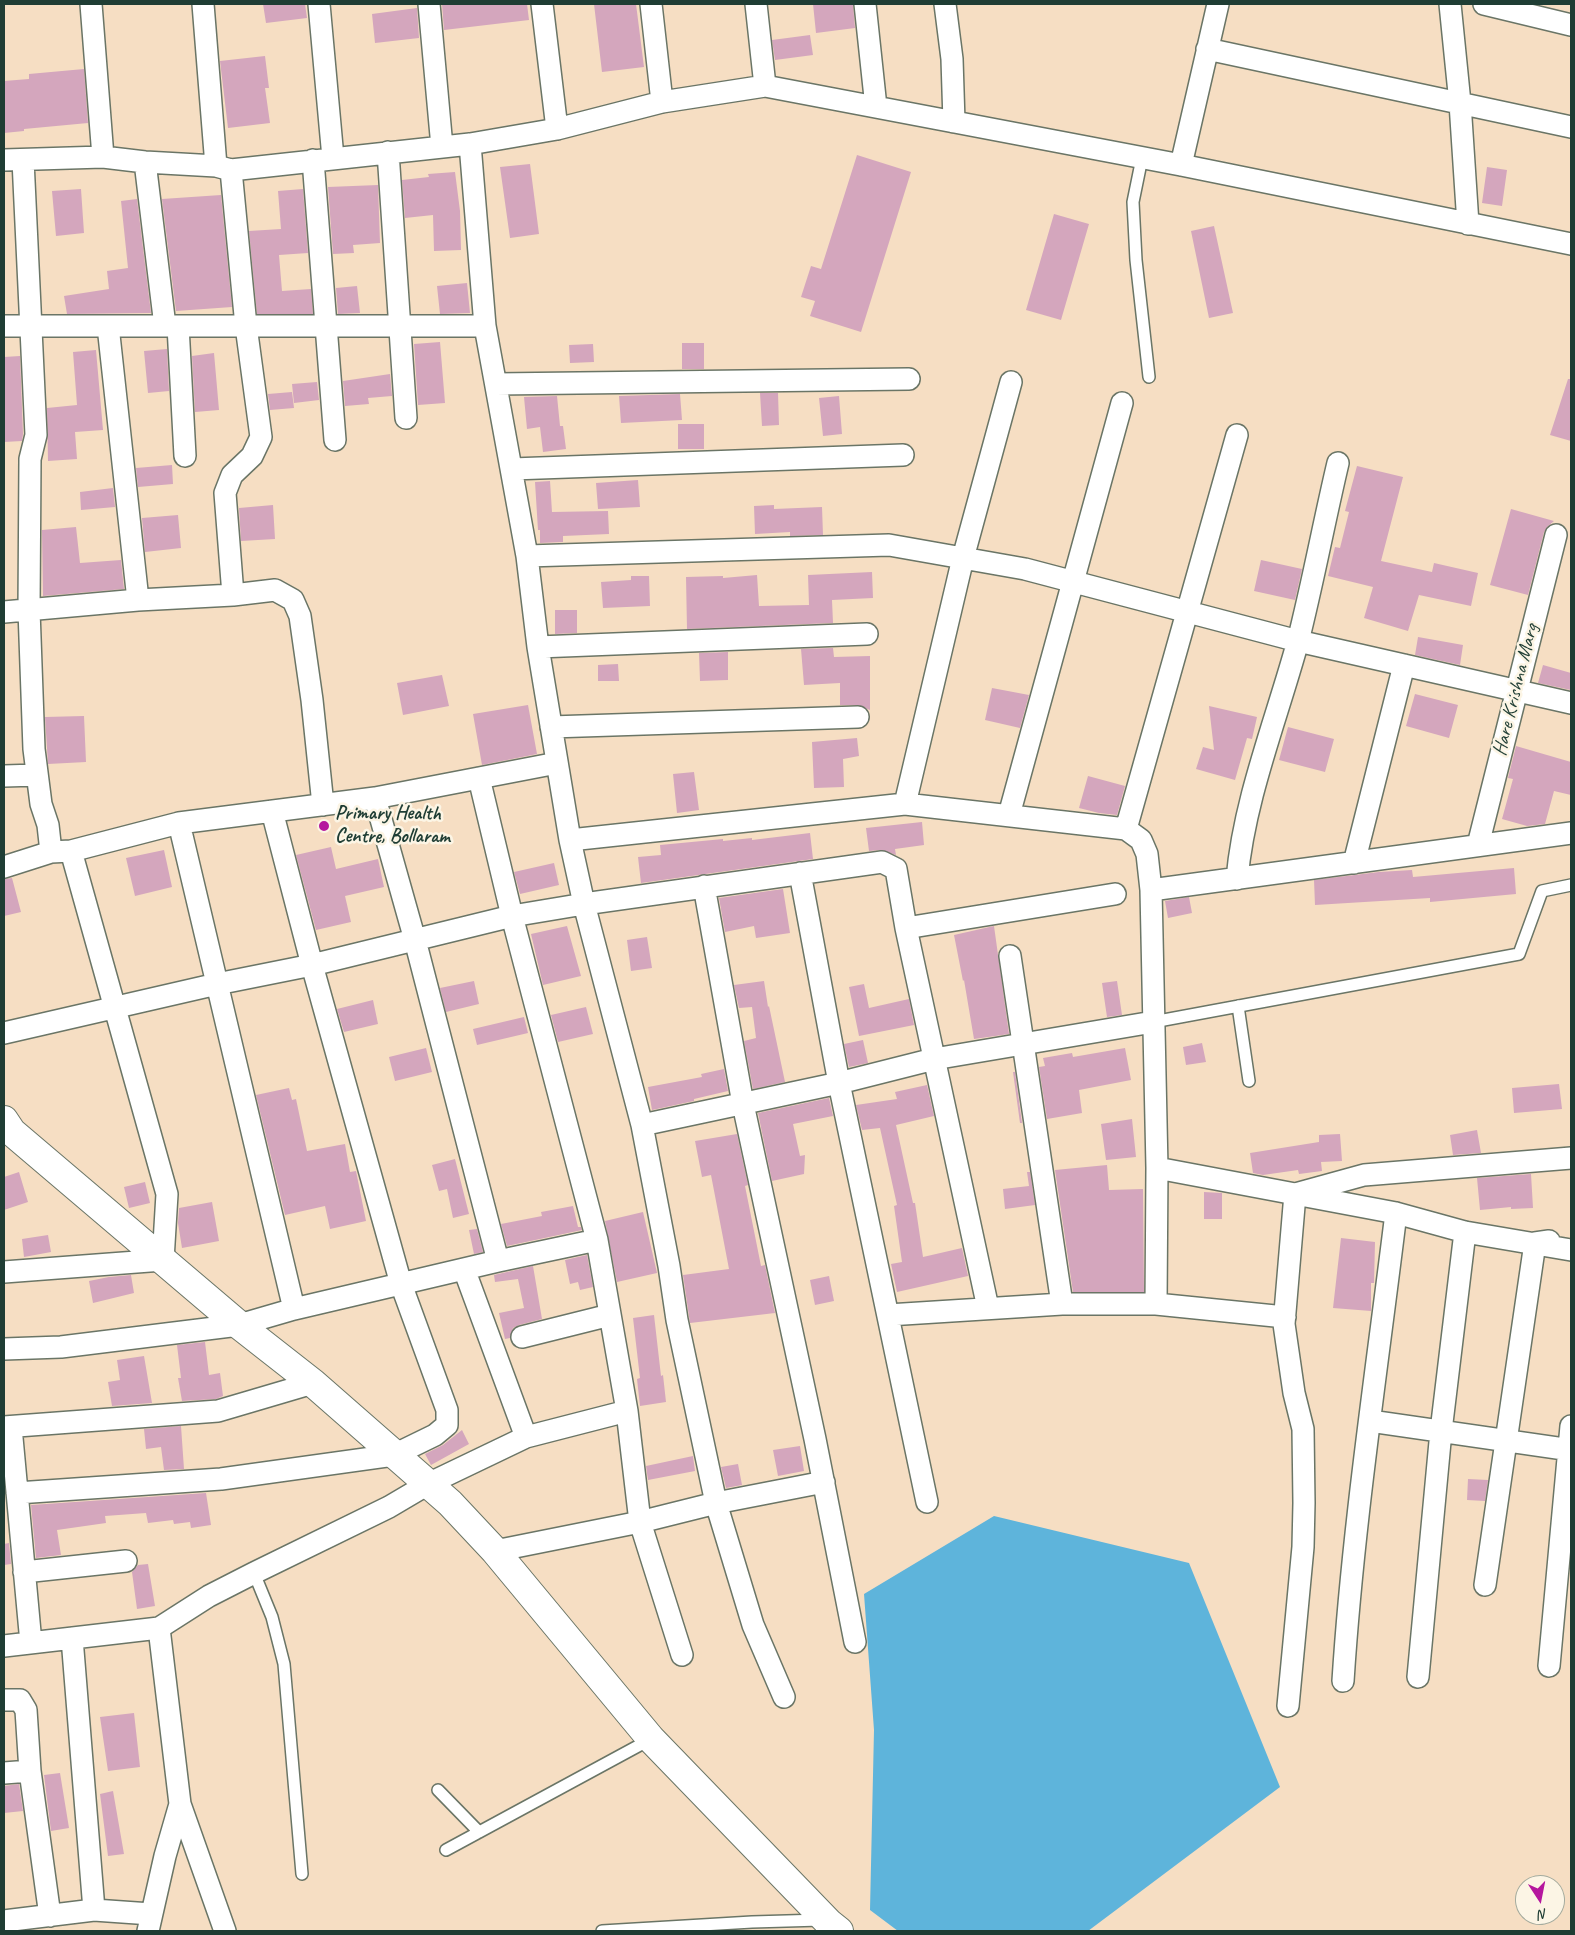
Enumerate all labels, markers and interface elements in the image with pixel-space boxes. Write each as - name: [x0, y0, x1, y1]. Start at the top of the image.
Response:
- street label: Hare Krishna Marg: [1488, 622, 1544, 758]
- place label: Primary Health Centre, Bollaram: [335, 802, 450, 849]
- marker: Primary Health Centre, Bollaram: [317, 819, 331, 833]
- north arrow: [1515, 1875, 1565, 1925]
- text: N: [1537, 1905, 1549, 1923]

